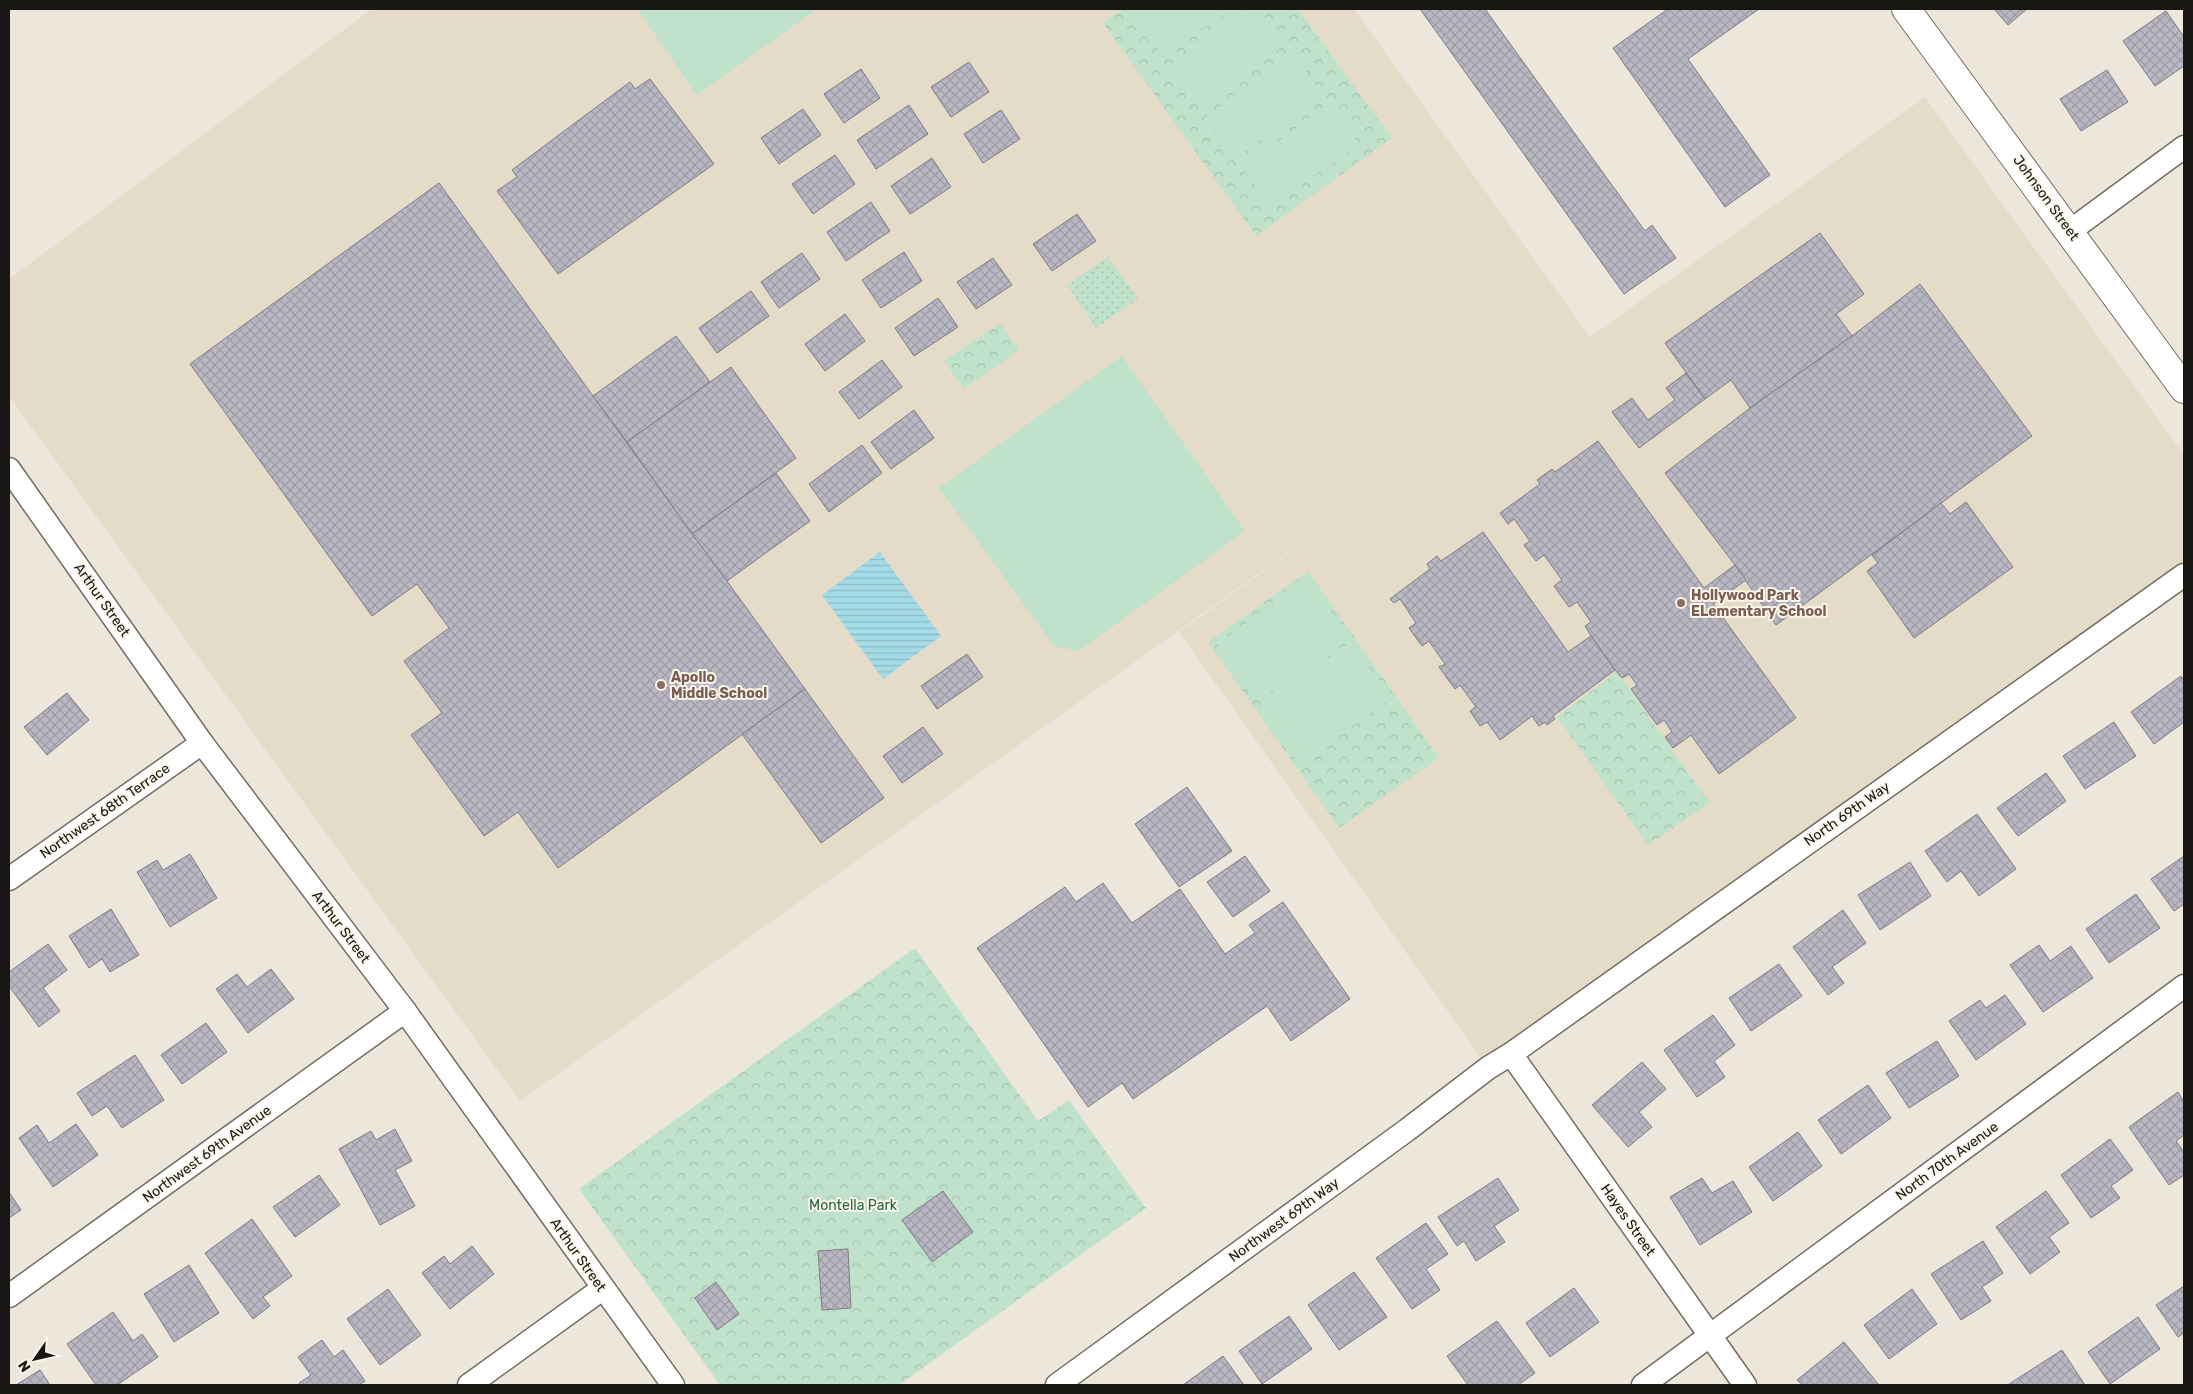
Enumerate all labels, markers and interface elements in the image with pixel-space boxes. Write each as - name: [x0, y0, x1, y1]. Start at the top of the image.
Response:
- street label: Johnson Street: [2009, 152, 2083, 244]
- street label: Arthur Street: [70, 560, 134, 641]
- place label: Hollywood Park ELementary School: [1691, 587, 1827, 620]
- marker: Hollywood Park ELementary School: [1675, 597, 1687, 609]
- place label: Apollo Middle School: [671, 669, 767, 702]
- marker: Apollo Middle School: [655, 679, 667, 691]
- street label: Northwest 68th Terrace: [37, 760, 173, 862]
- street label: North 69th Way: [1801, 778, 1893, 850]
- street label: Arthur Street: [308, 888, 374, 967]
- street label: Northwest 69th Avenue: [139, 1102, 275, 1206]
- street label: North 70th Avenue: [1892, 1118, 2002, 1204]
- street label: Northwest 69th Way: [1226, 1174, 1343, 1266]
- street label: Hayes Street: [1597, 1181, 1659, 1260]
- park label: Montella Park: [809, 1197, 898, 1214]
- street label: Arthur Street: [546, 1215, 610, 1296]
- north arrow: [10, 1334, 60, 1384]
- text: N: [15, 1357, 35, 1375]

